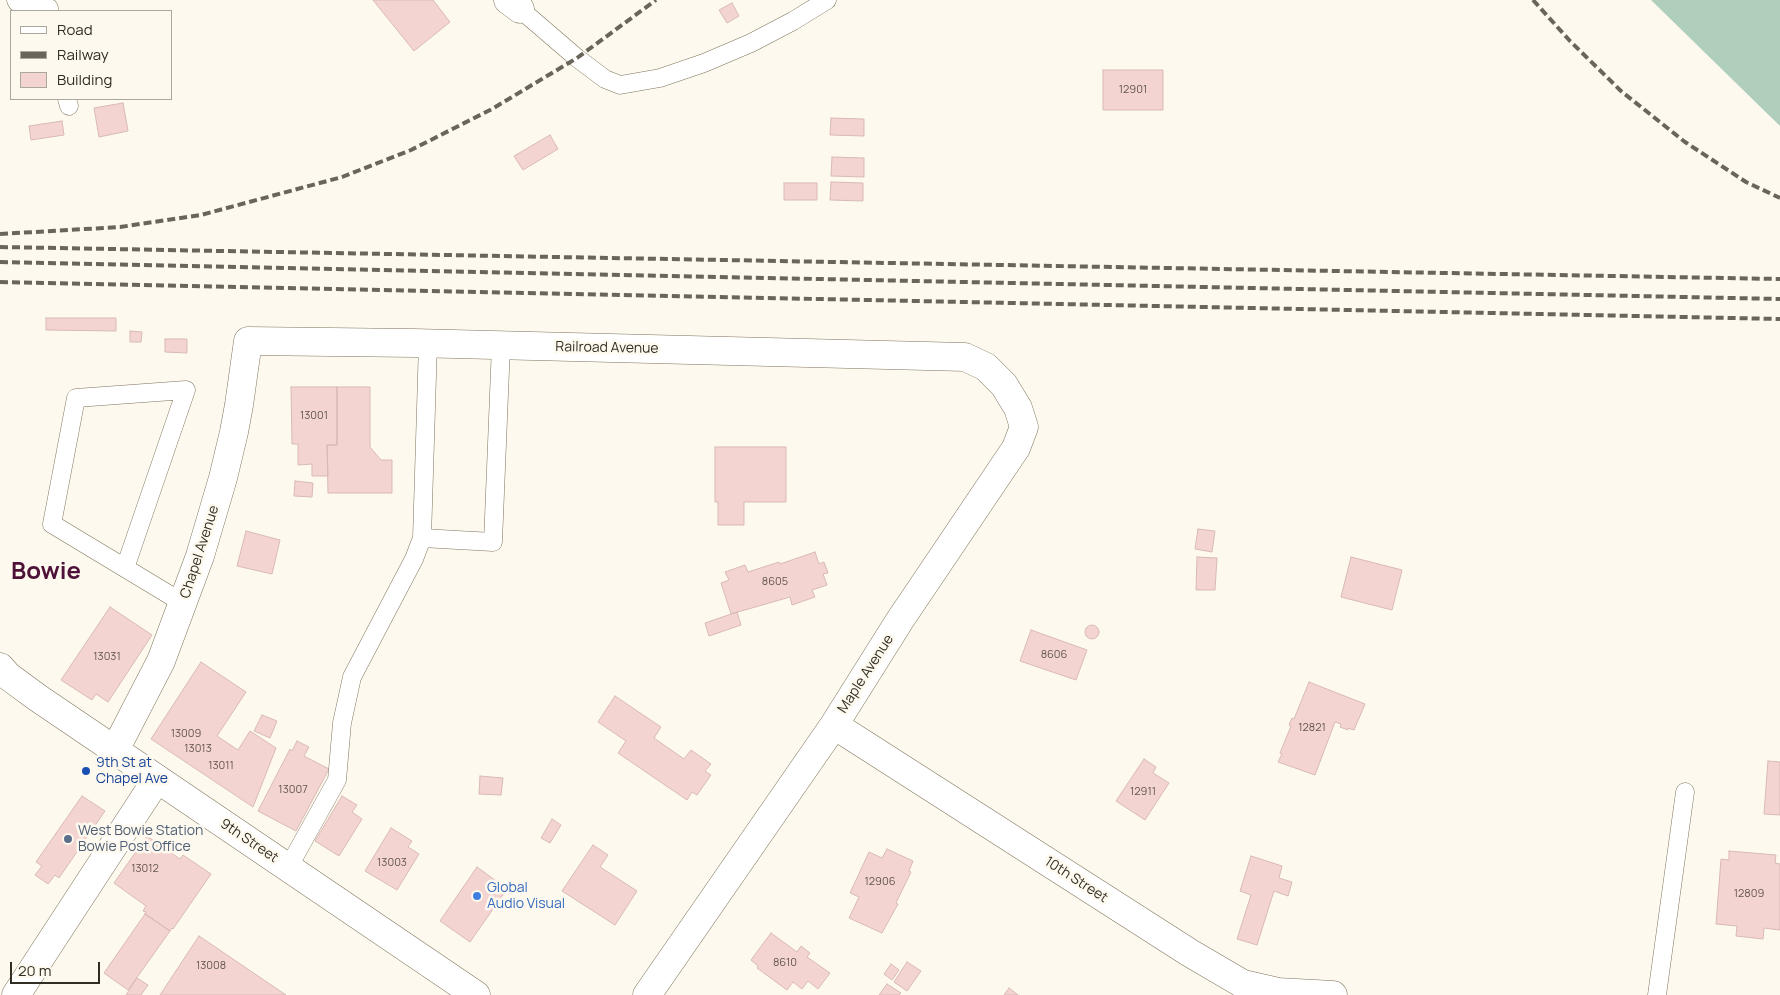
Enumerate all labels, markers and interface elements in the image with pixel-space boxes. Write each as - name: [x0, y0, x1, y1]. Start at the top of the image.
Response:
- legend: [10, 10, 172, 100]
- text: Road: [57, 19, 93, 40]
- text: Railway: [57, 44, 109, 65]
- text: Building: [57, 69, 112, 90]
- house number: 12901: [1119, 83, 1147, 97]
- street label: Railroad Avenue: [555, 339, 659, 357]
- house number: 13001: [300, 409, 328, 423]
- street label: Chapel Avenue: [177, 503, 223, 601]
- district label: Bowie: [11, 558, 81, 586]
- house number: 8605: [762, 575, 788, 589]
- street label: Maple Avenue: [834, 632, 898, 716]
- house number: 8606: [1041, 648, 1067, 662]
- house number: 13031: [93, 650, 121, 664]
- house number: 12821: [1298, 721, 1326, 735]
- house number: 13009: [171, 727, 201, 741]
- house number: 13013: [184, 742, 212, 756]
- place label: 9th St at Chapel Ave: [96, 755, 168, 788]
- house number: 13011: [208, 759, 234, 773]
- marker: 9th St at Chapel Ave: [80, 765, 92, 777]
- house number: 13007: [278, 783, 308, 797]
- house number: 12911: [1130, 785, 1156, 799]
- street label: 9th Street: [217, 815, 281, 867]
- place label: West Bowie Station Bowie Post Office: [78, 823, 203, 856]
- marker: West Bowie Station Bowie Post Office: [62, 833, 74, 845]
- street label: 10th Street: [1041, 853, 1111, 907]
- house number: 13003: [377, 856, 407, 870]
- house number: 13012: [131, 862, 159, 876]
- house number: 12906: [865, 875, 895, 889]
- place label: Global Audio Visual: [487, 880, 565, 912]
- house number: 12809: [1734, 887, 1764, 901]
- marker: Global Audio Visual: [471, 890, 483, 902]
- scale bar: [12, 952, 102, 984]
- house number: 8610: [773, 956, 797, 970]
- house number: 13008: [196, 959, 226, 973]
- text: 20 m: [18, 960, 51, 981]

